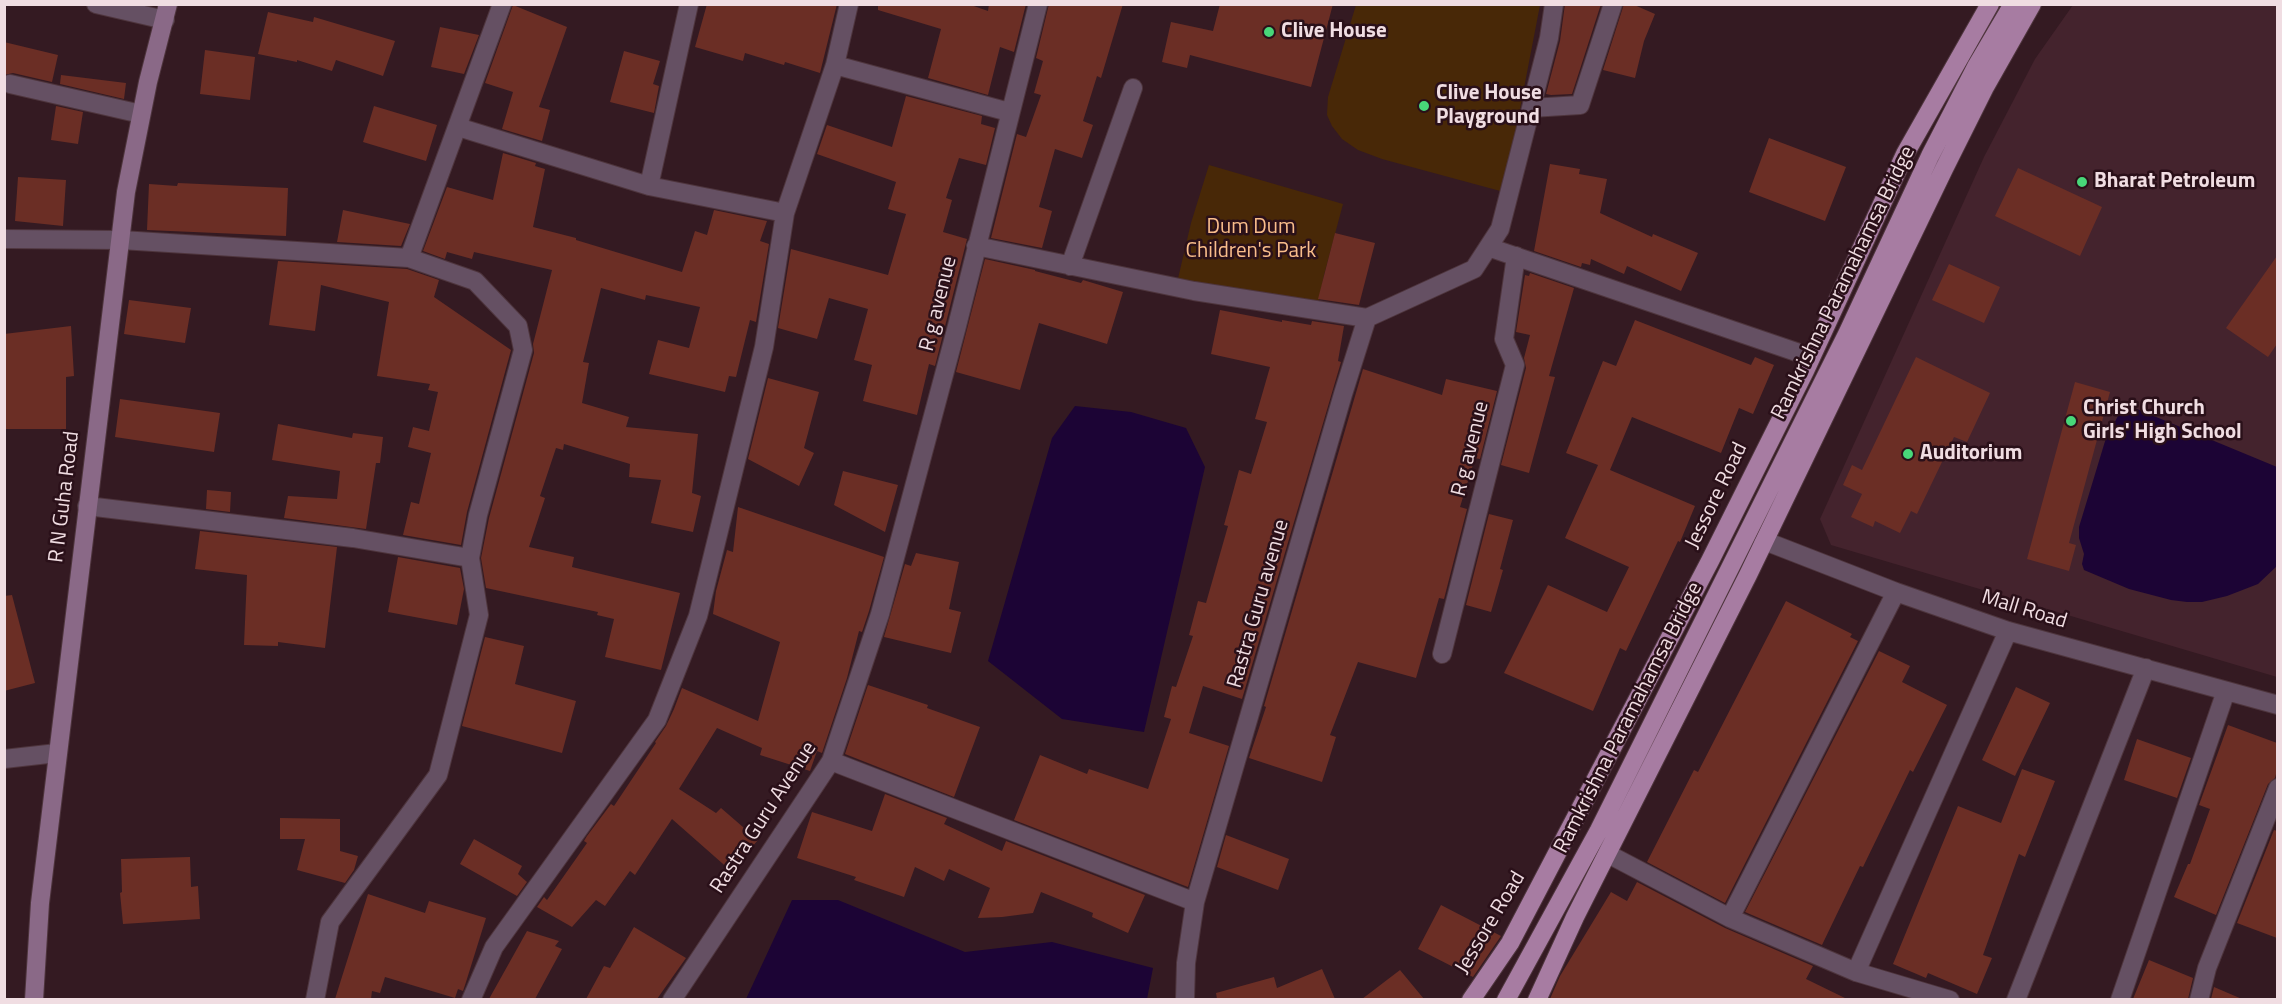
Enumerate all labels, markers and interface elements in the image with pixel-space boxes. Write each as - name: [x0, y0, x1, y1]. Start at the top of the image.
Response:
- place label: Clive House: [1281, 19, 1387, 45]
- marker: Clive House: [1262, 25, 1276, 39]
- place label: Clive House Playground: [1436, 81, 1542, 131]
- marker: Clive House Playground: [1417, 99, 1431, 113]
- street label: Ramkrishna Paramahamsa Bridge: [1767, 142, 1921, 424]
- place label: Bharat Petroleum: [2094, 169, 2255, 195]
- marker: Bharat Petroleum: [2075, 175, 2089, 189]
- park label: Dum Dum Children's Park: [1186, 215, 1316, 265]
- street label: R g avenue: [915, 254, 963, 354]
- place label: Christ Church Girls' High School: [2083, 396, 2242, 446]
- street label: R g avenue: [1447, 399, 1495, 499]
- marker: Christ Church Girls' High School: [2064, 414, 2078, 428]
- street label: R N Guha Road: [44, 430, 86, 564]
- street label: Jessore Road: [1680, 439, 1754, 553]
- place label: Auditorium: [1920, 441, 2022, 467]
- marker: Auditorium: [1901, 447, 1915, 461]
- street label: Rastra Guru avenue: [1223, 517, 1295, 691]
- street label: Ramkrishna Paramahamsa Bridge: [1550, 578, 1708, 858]
- street label: Mall Road: [1978, 585, 2070, 635]
- street label: Rastra Guru Avenue: [706, 737, 822, 899]
- street label: Jessore Road: [1451, 867, 1531, 979]

